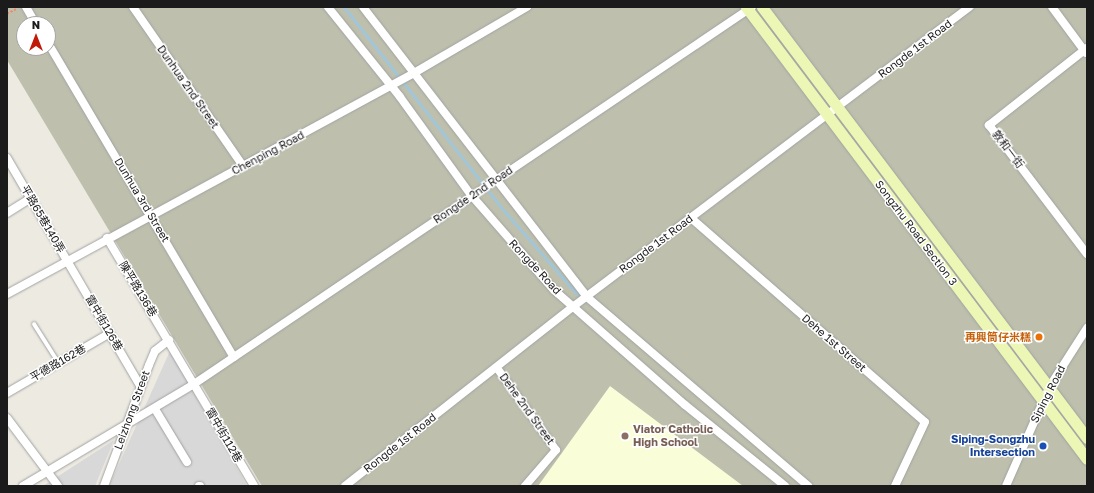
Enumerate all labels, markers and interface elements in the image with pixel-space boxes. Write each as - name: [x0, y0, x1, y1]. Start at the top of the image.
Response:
- north arrow: [16, 16, 56, 56]
- street label: Rongde 1st Road: [876, 17, 954, 81]
- text: N: [32, 18, 40, 31]
- street label: Dunhua 2nd Street: [154, 43, 222, 131]
- street label: 敦和一街: [989, 127, 1027, 171]
- street label: Chenping Road: [229, 128, 307, 178]
- street label: Dunhua 3rd Street: [112, 155, 172, 245]
- street label: Rongde 2nd Road: [431, 164, 515, 226]
- street label: Songzhu Road Section 3: [872, 178, 960, 288]
- street label: 平路65巷140弄: [18, 183, 68, 255]
- street label: Rongde 1st Road: [617, 212, 695, 276]
- street label: Rongde Road: [506, 237, 564, 297]
- street label: 陳平路136巷: [116, 259, 160, 319]
- street label: 雷中街126巷: [83, 293, 125, 353]
- street label: Dehe 1st Street: [799, 311, 869, 375]
- place label: 再興筒仔米糕: [965, 330, 1031, 344]
- marker: 再興筒仔米糕: [1034, 332, 1044, 342]
- street label: 平德路162巷: [28, 342, 88, 384]
- street label: Siping Road: [1028, 363, 1068, 425]
- street label: Leizhong Street: [112, 369, 152, 451]
- street label: Dehe 2nd Street: [497, 371, 557, 447]
- street label: 雷中街112巷: [203, 405, 245, 465]
- street label: Rongde 1st Road: [361, 411, 439, 475]
- place label: Viator Catholic High School: [633, 423, 713, 449]
- marker: Viator Catholic High School: [620, 431, 630, 441]
- place label: Siping-Songzhu Intersection: [951, 433, 1035, 459]
- marker: Siping-Songzhu Intersection: [1038, 441, 1048, 451]

